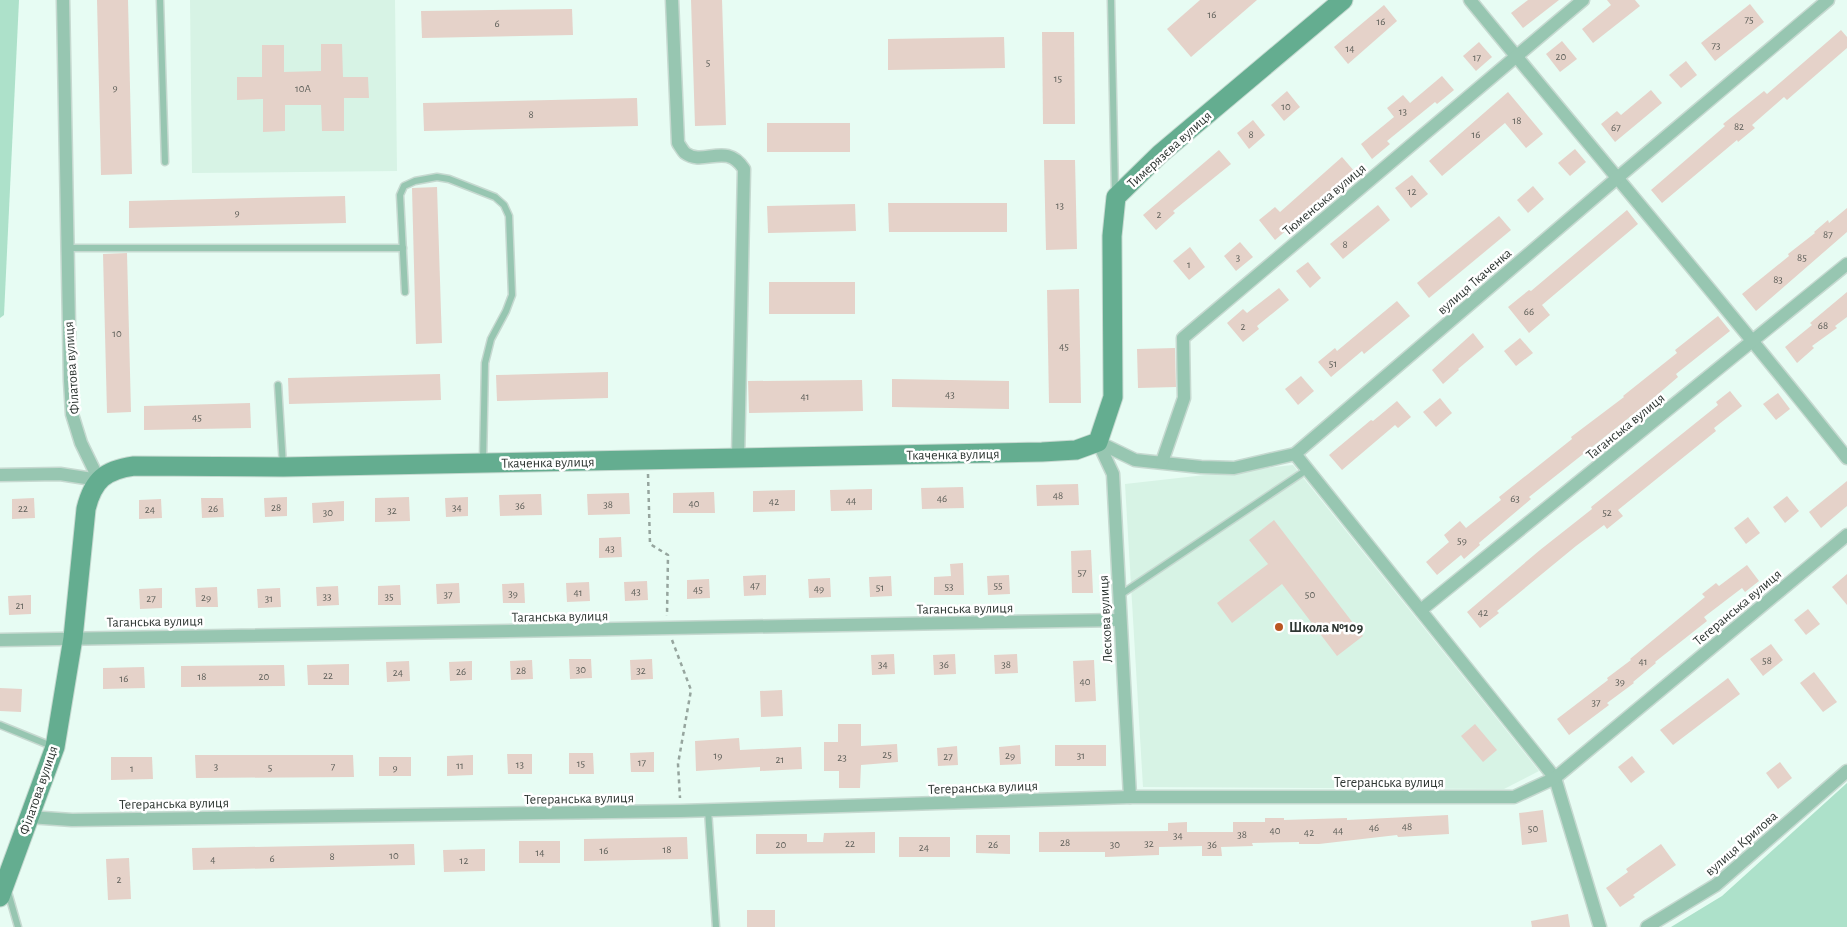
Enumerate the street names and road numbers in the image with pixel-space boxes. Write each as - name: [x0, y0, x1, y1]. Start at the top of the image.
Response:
- street label: Тимерязєва вулиця: [1125, 108, 1214, 191]
- street label: Тюменська вулиця: [1281, 161, 1369, 238]
- street label: вулиця Ткаченка: [1435, 246, 1515, 318]
- street label: Філатова вулиця: [62, 321, 82, 415]
- street label: Таганська вулиця: [1584, 391, 1668, 463]
- street label: Ткаченка вулиця: [906, 447, 1000, 463]
- street label: Ткаченка вулиця: [501, 455, 595, 471]
- street label: Тегеранська вулиця: [1691, 567, 1784, 648]
- street label: Лескова вулиця: [1097, 575, 1115, 663]
- street label: Таганська вулиця: [917, 601, 1013, 617]
- street label: Таганська вулиця: [512, 609, 608, 625]
- street label: Таганська вулиця: [107, 614, 203, 630]
- street label: Філатова вулиця: [17, 744, 61, 837]
- street label: Тегеранська вулиця: [1334, 776, 1444, 790]
- street label: Тегеранська вулиця: [928, 779, 1038, 797]
- street label: Тегеранська вулиця: [524, 791, 634, 807]
- street label: Тегеранська вулиця: [119, 796, 229, 812]
- street label: вулиця Крилова: [1703, 808, 1781, 879]

